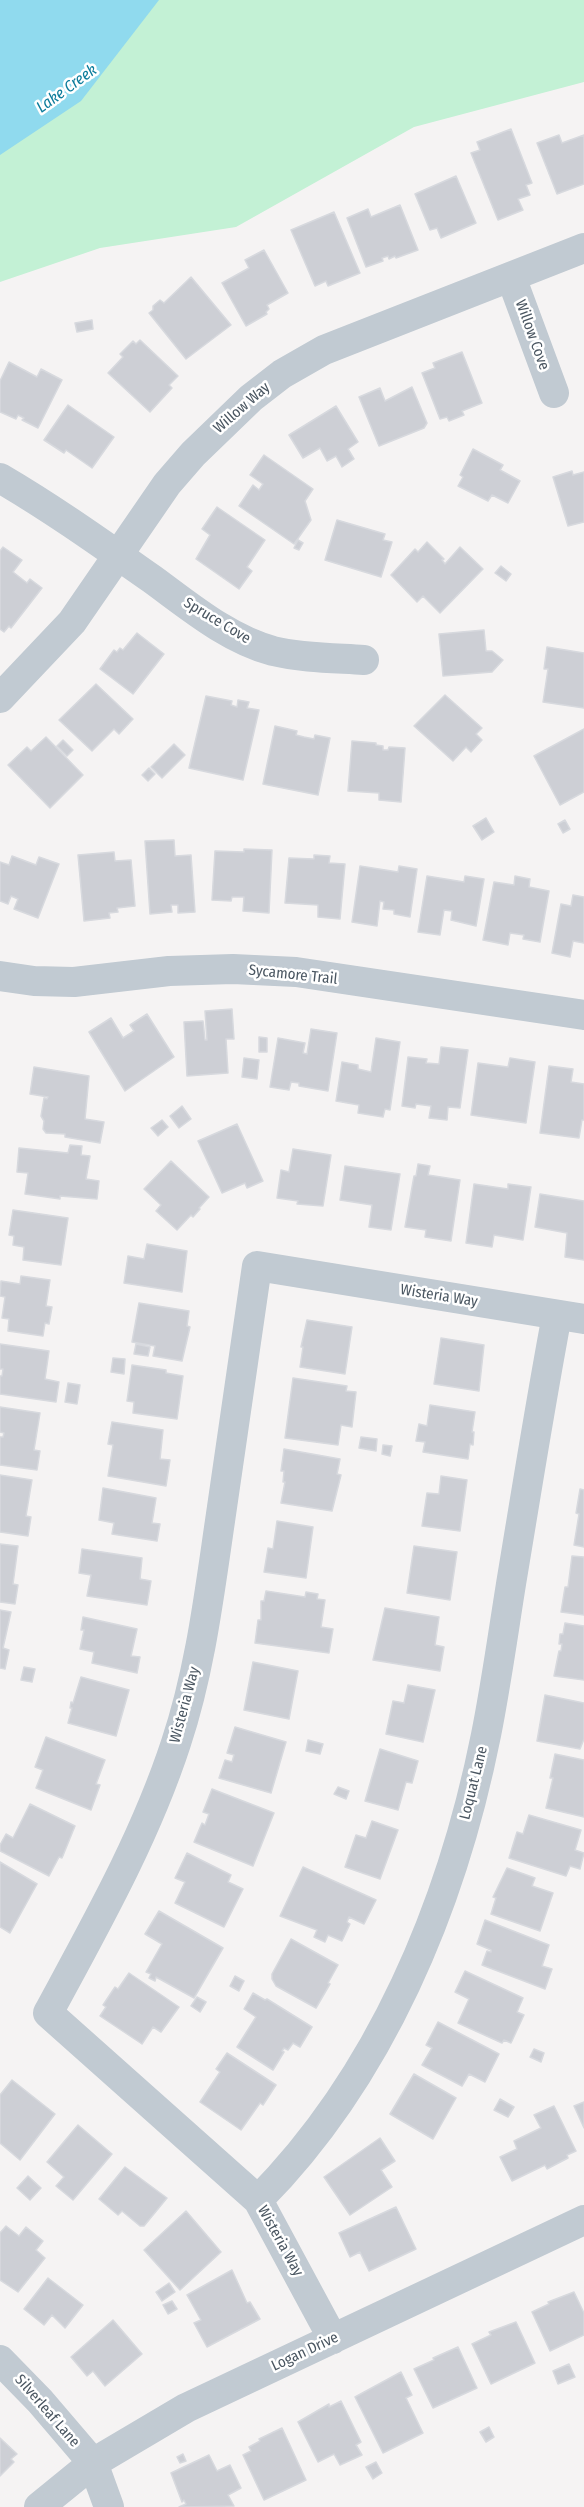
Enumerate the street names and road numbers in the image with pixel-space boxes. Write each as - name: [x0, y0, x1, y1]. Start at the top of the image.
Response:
- street label: Willow Cove: [511, 297, 553, 373]
- street label: Willow Way: [210, 379, 274, 437]
- street label: Spruce Cove: [180, 594, 254, 648]
- street label: Sycamore Trail: [248, 961, 338, 989]
- street label: Wisteria Way: [399, 1281, 479, 1311]
- street label: Wisteria Way: [166, 1665, 204, 1745]
- street label: Loquat Lane: [456, 1744, 492, 1822]
- street label: Wisteria Way: [253, 2203, 307, 2279]
- street label: Logan Drive: [269, 2329, 341, 2375]
- street label: Silverleaf Lane: [11, 2371, 83, 2451]

